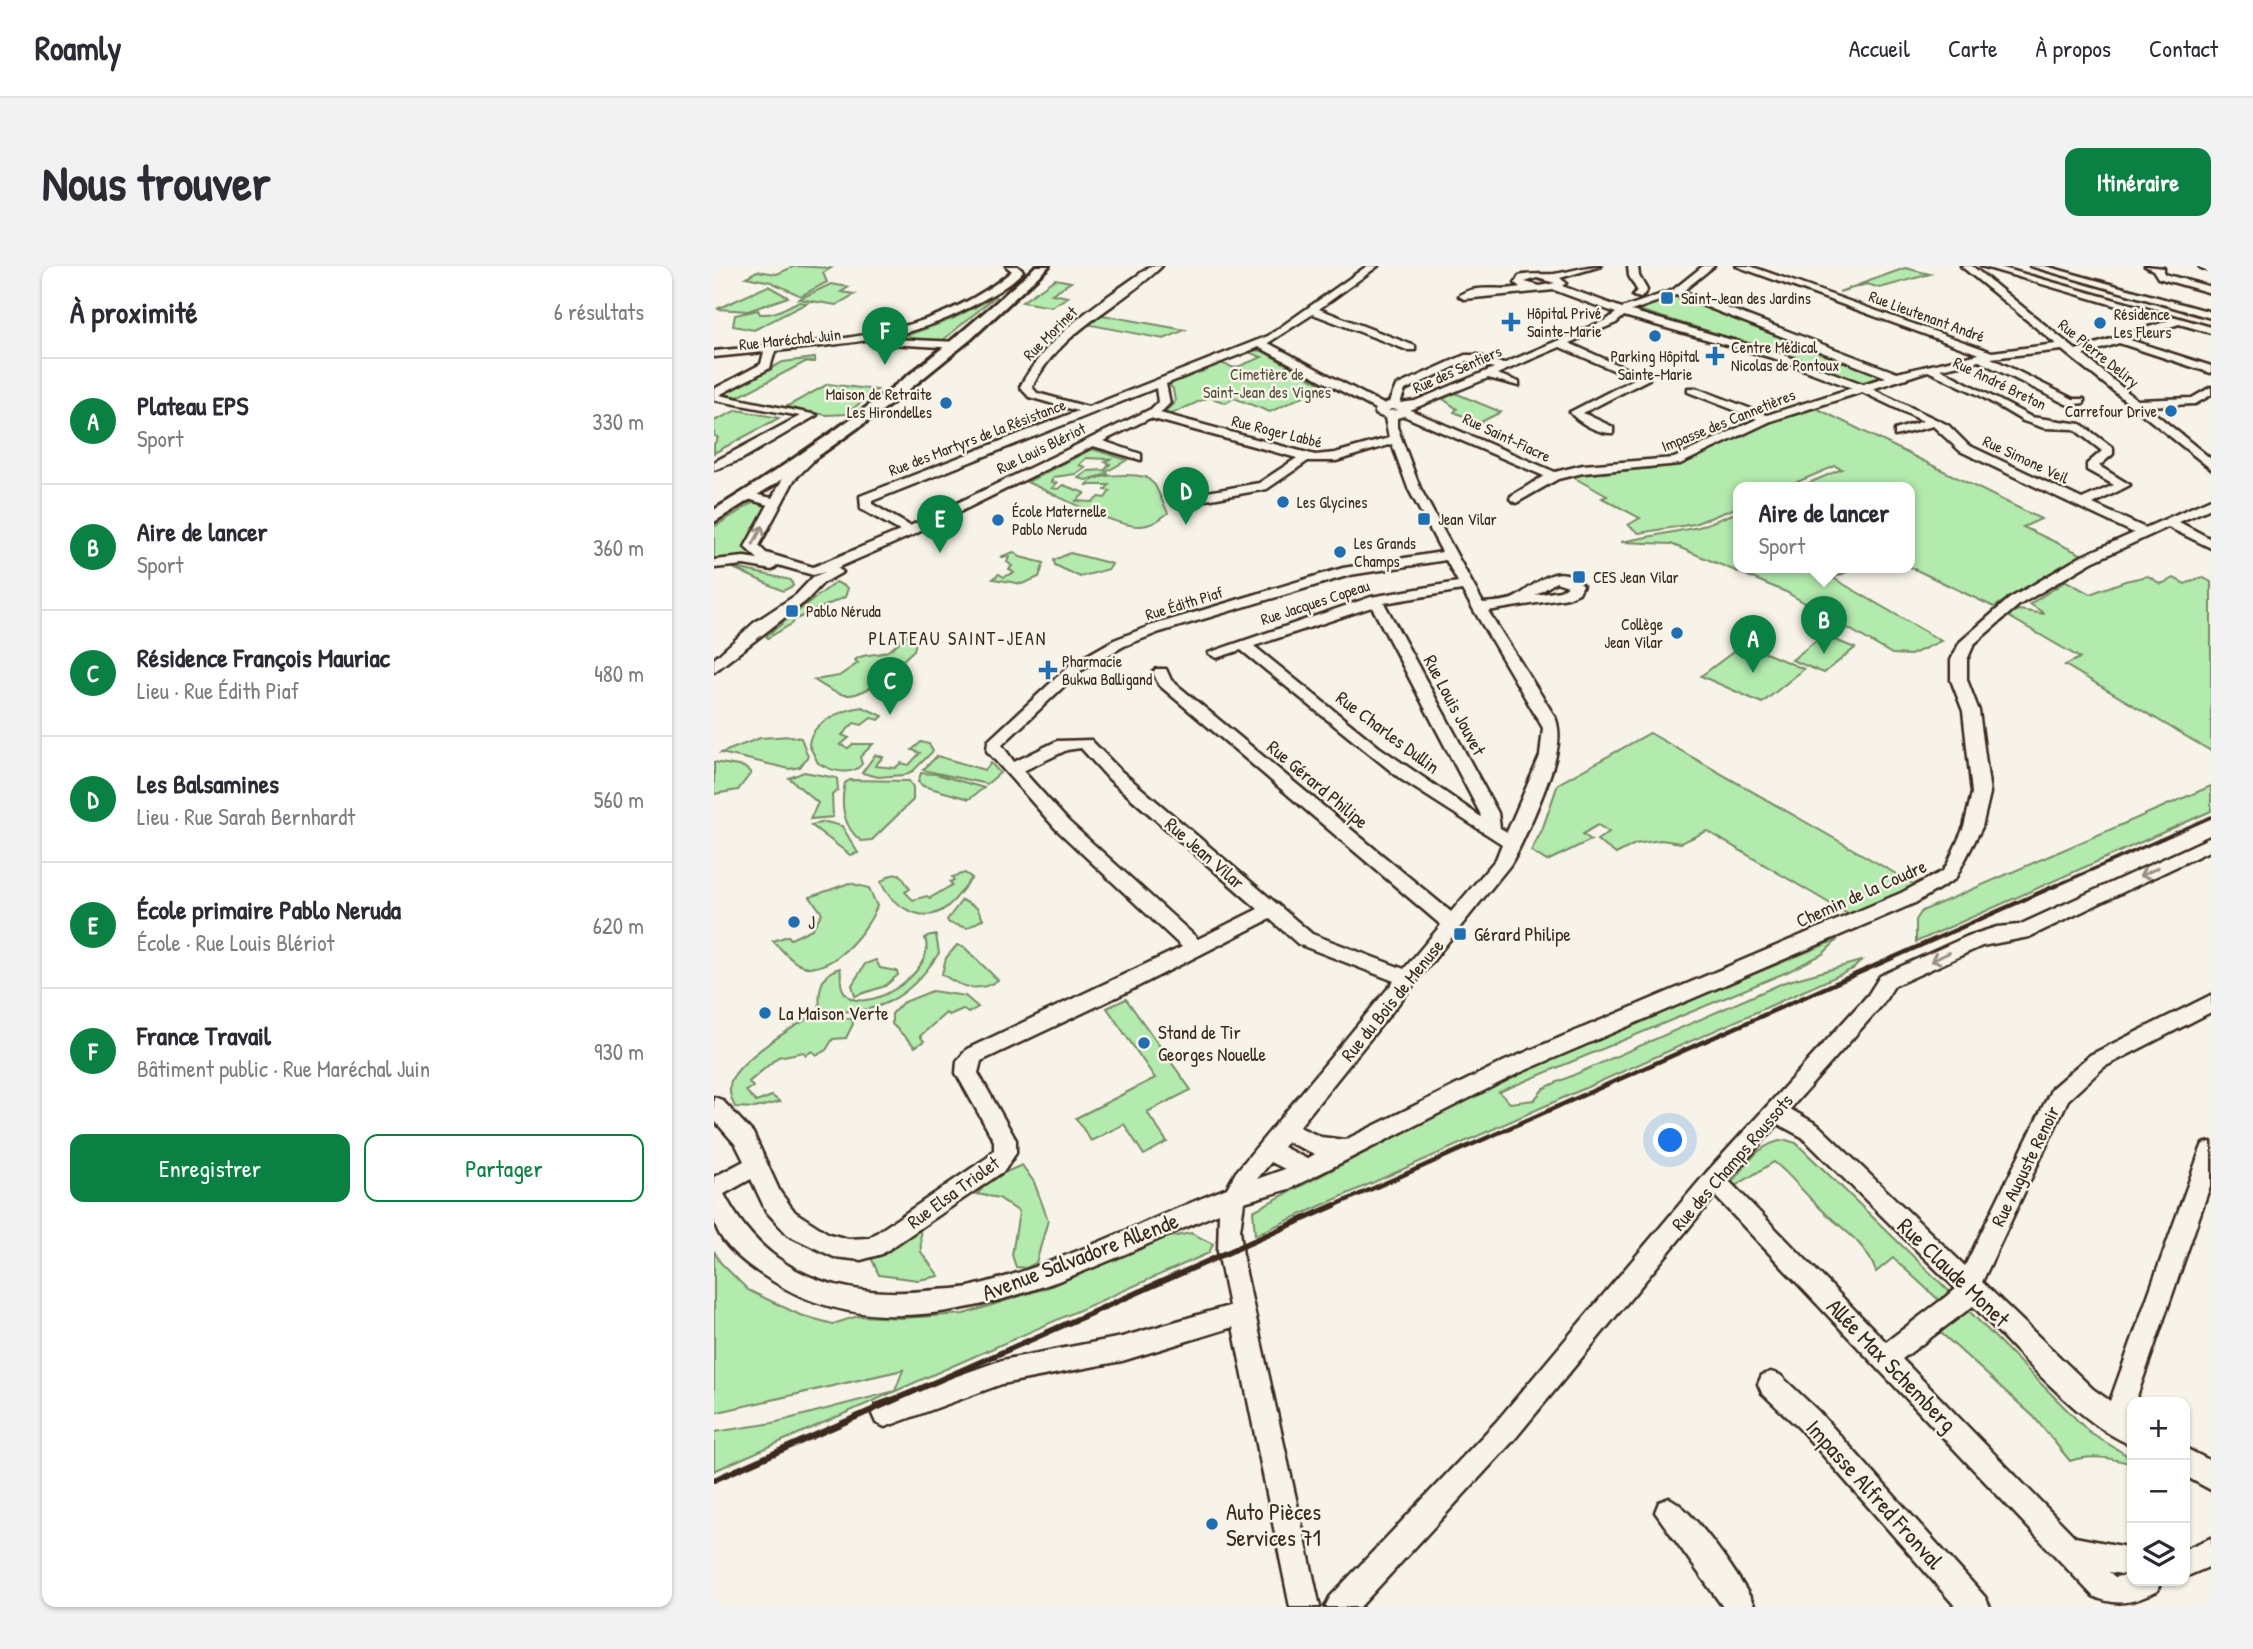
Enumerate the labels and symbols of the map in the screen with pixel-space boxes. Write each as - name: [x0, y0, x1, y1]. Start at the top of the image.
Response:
- street label: Rue Lieutenant André: [1866, 285, 1988, 347]
- place label: Saint-Jean des Jardins: [1681, 287, 1811, 309]
- marker: Saint-Jean des Jardins: [1659, 290, 1675, 306]
- street label: Rue Morinet: [1018, 301, 1082, 365]
- place label: Hôpital Privé Sainte-Marie: [1527, 302, 1602, 342]
- place label: Résidence Les Fleurs: [2114, 303, 2172, 343]
- pin: F: [862, 307, 908, 365]
- marker: Hôpital Privé Sainte-Marie: [1501, 312, 1521, 332]
- street label: Rue Pierre Deliry: [2054, 313, 2144, 393]
- marker: Résidence Les Fleurs: [2092, 315, 2108, 331]
- street label: Rue Maréchal Juin: [738, 323, 842, 355]
- marker: Parking Hôpital Sainte-Marie: [1647, 328, 1663, 344]
- place label: Centre Médical Nicolas de Pontoux: [1731, 336, 1839, 376]
- street label: Rue des Sentiers: [1409, 340, 1505, 398]
- place label: Parking Hôpital Sainte-Marie: [1611, 345, 1700, 385]
- marker: Centre Médical Nicolas de Pontoux: [1705, 346, 1725, 366]
- street label: Rue André Breton: [1950, 351, 2050, 415]
- park label: Cimetière de Saint-Jean des Vignes: [1203, 363, 1331, 403]
- place label: Maison de Retraite Les Hirondelles: [826, 383, 933, 423]
- street label: Impasse des Cannetières: [1658, 383, 1798, 457]
- street label: Rue des Martyrs de la Résistance: [885, 393, 1069, 481]
- marker: Maison de Retraite Les Hirondelles: [938, 395, 954, 411]
- place label: Carrefour Drive: [2065, 400, 2158, 422]
- marker: Carrefour Drive: [2163, 403, 2179, 419]
- street label: Rue Saint-Fiacre: [1459, 407, 1555, 467]
- street label: Rue Roger Labbé: [1229, 409, 1325, 453]
- street label: Rue Louis Blériot: [993, 417, 1090, 479]
- street label: Rue Simone Veil: [1979, 429, 2073, 489]
- pin: D: [1163, 467, 1209, 525]
- place label: Les Glycines: [1297, 491, 1367, 513]
- marker: Les Glycines: [1275, 494, 1291, 510]
- pin: E: [917, 495, 963, 553]
- place label: École Maternelle Pablo Neruda: [1012, 500, 1107, 540]
- place label: Jean Vilar: [1438, 508, 1497, 530]
- marker: Jean Vilar: [1416, 511, 1432, 527]
- marker: École Maternelle Pablo Neruda: [990, 512, 1006, 528]
- one-way arrow: [751, 525, 765, 545]
- place label: Les Grands Champs: [1354, 532, 1416, 572]
- marker: Les Grands Champs: [1332, 544, 1348, 560]
- place label: CES Jean Vilar: [1593, 566, 1679, 588]
- marker: CES Jean Vilar: [1571, 569, 1587, 585]
- street label: Rue Jacques Copeau: [1258, 574, 1373, 630]
- street label: Rue Édith Piaf: [1143, 581, 1226, 625]
- pin: B: [1801, 596, 1847, 654]
- place label: Pablo Néruda: [806, 600, 881, 622]
- marker: Pablo Néruda: [784, 603, 800, 619]
- place label: Collège Jean Vilar: [1604, 613, 1664, 653]
- pin: A: [1730, 615, 1776, 673]
- marker: Collège Jean Vilar: [1669, 625, 1685, 641]
- district label: PLATEAU SAINT-JEAN: [869, 626, 1047, 651]
- place label: Pharmacie Bukwa Balligand: [1062, 650, 1152, 690]
- street label: Rue Louis Jouvet: [1418, 650, 1493, 760]
- pin: C: [867, 657, 913, 715]
- marker: Pharmacie Bukwa Balligand: [1040, 662, 1056, 678]
- street label: Rue Charles Dullin: [1331, 685, 1445, 779]
- street label: Rue Gérard Philipe: [1262, 734, 1375, 834]
- street label: Rue Jean Vilar: [1160, 811, 1251, 895]
- street label: Chemin de la Coudre: [1792, 852, 1931, 933]
- one-way arrow: [2139, 866, 2160, 879]
- place label: J: [808, 909, 815, 935]
- marker: J: [786, 914, 802, 930]
- place label: Gérard Philipe: [1474, 921, 1571, 947]
- marker: Gérard Philipe: [1452, 926, 1468, 942]
- street label: Rue du Bois de Menuse: [1335, 933, 1450, 1066]
- one-way arrow: [1930, 951, 1951, 964]
- place label: La Maison Verte: [779, 1000, 889, 1026]
- marker: La Maison Verte: [757, 1005, 773, 1021]
- place label: Stand de Tir Georges Nouelle: [1158, 1019, 1266, 1067]
- marker: Stand de Tir Georges Nouelle: [1136, 1035, 1152, 1051]
- street label: Rue des Champs Roussots: [1665, 1088, 1799, 1236]
- street label: Rue Auguste Renoir: [1985, 1101, 2066, 1231]
- your location: [1653, 1123, 1687, 1157]
- street label: Rue Elsa Triolet: [902, 1149, 1005, 1234]
- street label: Avenue Salvadore Allende: [977, 1204, 1183, 1308]
- street label: Rue Claude Monet: [1891, 1211, 2018, 1334]
- street label: Allée Max Schemberg: [1820, 1291, 1964, 1439]
- street label: Impasse Alfred Fronval: [1799, 1413, 1951, 1576]
- place label: Auto Pièces Services 71: [1226, 1496, 1321, 1553]
- marker: Auto Pièces Services 71: [1204, 1516, 1220, 1532]

